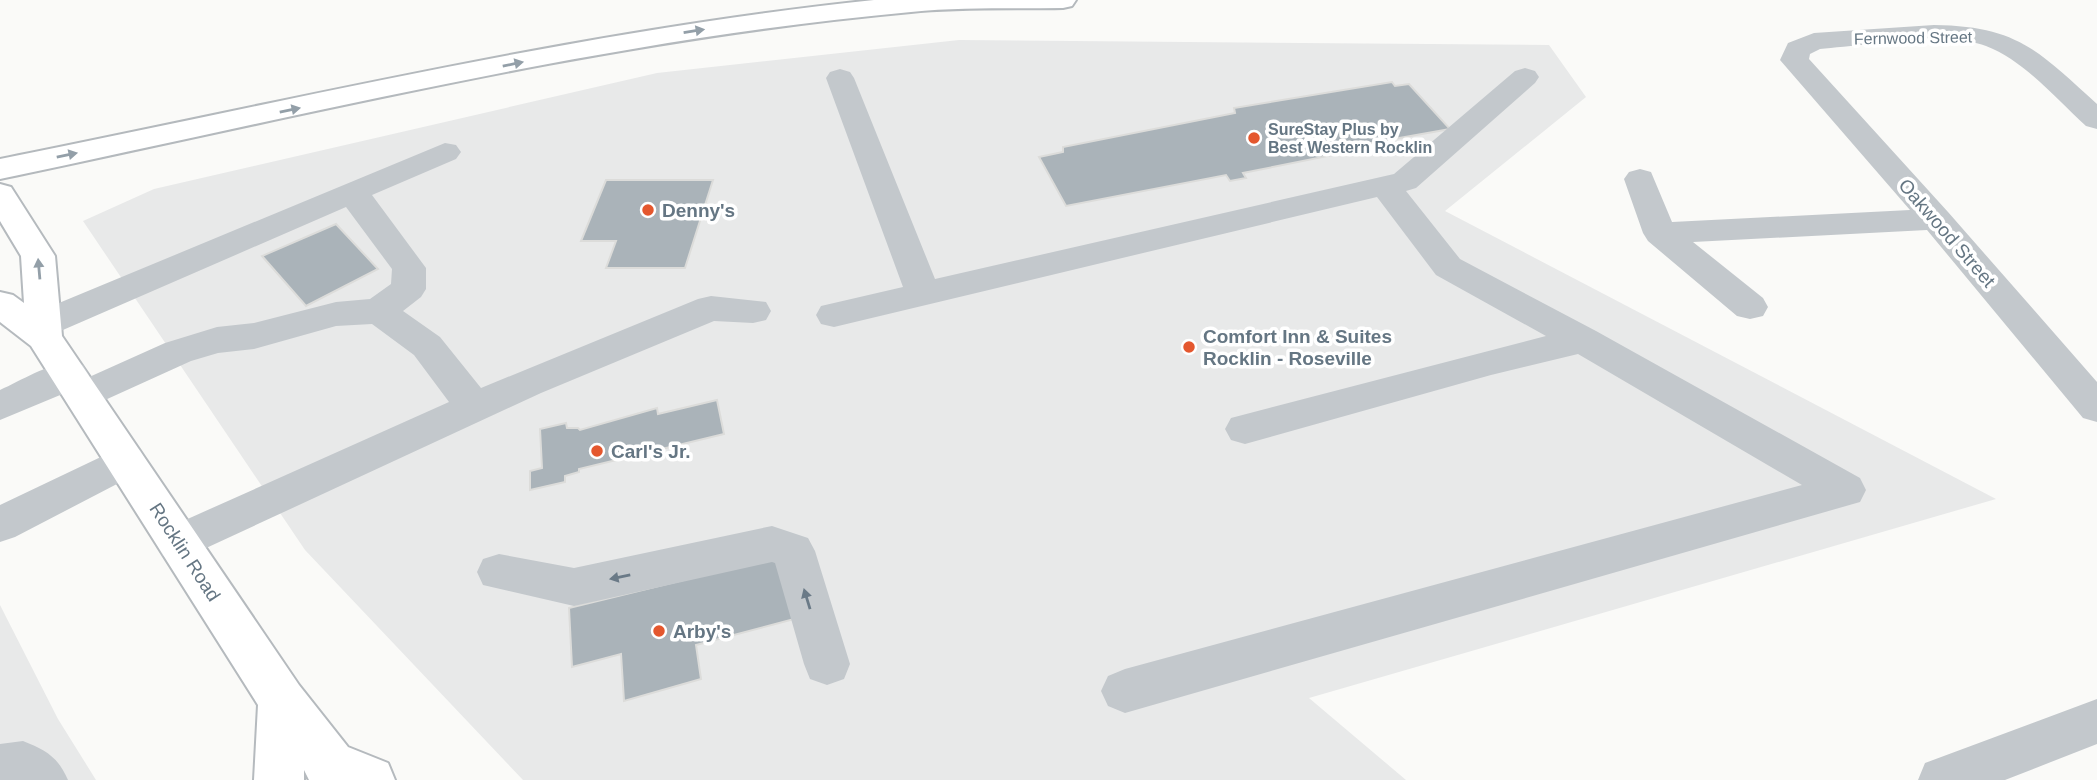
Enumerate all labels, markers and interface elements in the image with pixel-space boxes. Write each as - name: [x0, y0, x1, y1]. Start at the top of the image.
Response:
- one-way arrow: [683, 25, 705, 36]
- street label: Fernwood Street: [1854, 28, 1973, 48]
- one-way arrow: [502, 58, 524, 69]
- one-way arrow: [279, 104, 301, 115]
- place label: SureStay Plus by Best Western Rocklin: [1268, 121, 1432, 156]
- marker: SureStay Plus by Best Western Rocklin: [1246, 130, 1262, 146]
- one-way arrow: [56, 150, 78, 161]
- street label: Oakwood Street: [1894, 175, 2000, 292]
- place label: Denny's: [662, 200, 735, 221]
- marker: Denny's: [640, 202, 656, 218]
- one-way arrow: [33, 257, 44, 279]
- place label: Comfort Inn & Suites Rocklin - Roseville: [1203, 326, 1392, 369]
- marker: Comfort Inn & Suites Rocklin - Roseville: [1181, 339, 1197, 355]
- place label: Carl's Jr.: [611, 441, 691, 462]
- marker: Carl's Jr.: [589, 443, 605, 459]
- street label: Rocklin Road: [145, 499, 225, 605]
- one-way arrow: [609, 572, 631, 583]
- one-way arrow: [802, 588, 812, 609]
- place label: Arby's: [673, 621, 731, 642]
- marker: Arby's: [651, 623, 667, 639]

